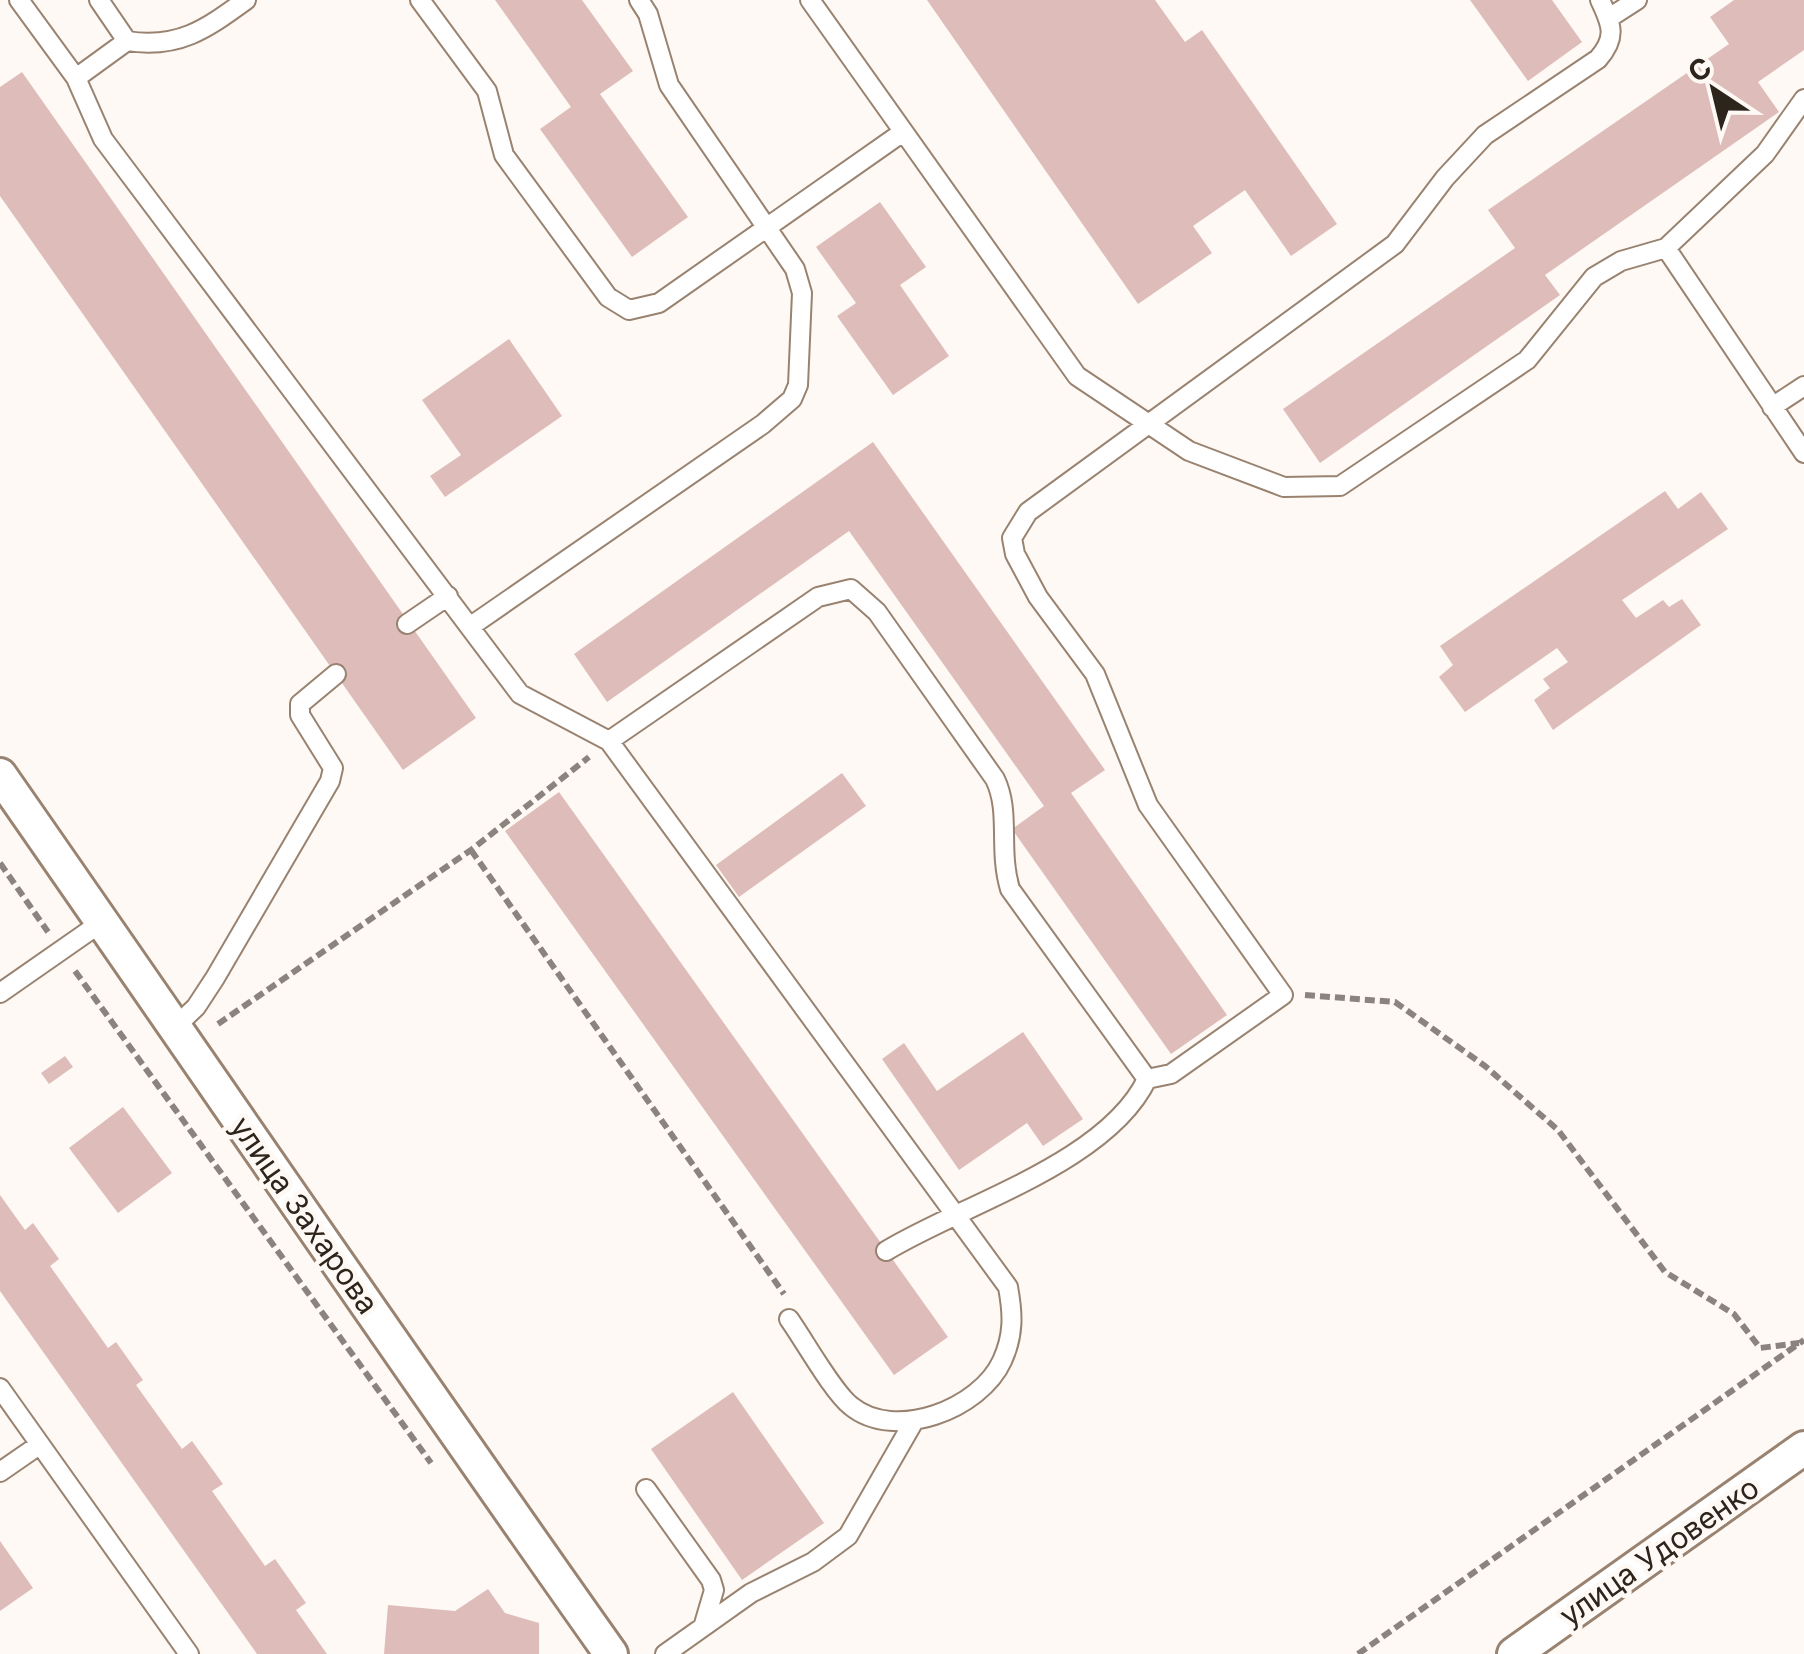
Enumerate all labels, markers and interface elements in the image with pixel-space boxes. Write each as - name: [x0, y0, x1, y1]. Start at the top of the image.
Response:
- north arrow: [1664, 40, 1764, 140]
- text: С: [1681, 50, 1718, 89]
- street label: улица Захарова: [224, 1109, 386, 1321]
- street label: улица Удовенко: [1552, 1469, 1766, 1633]

